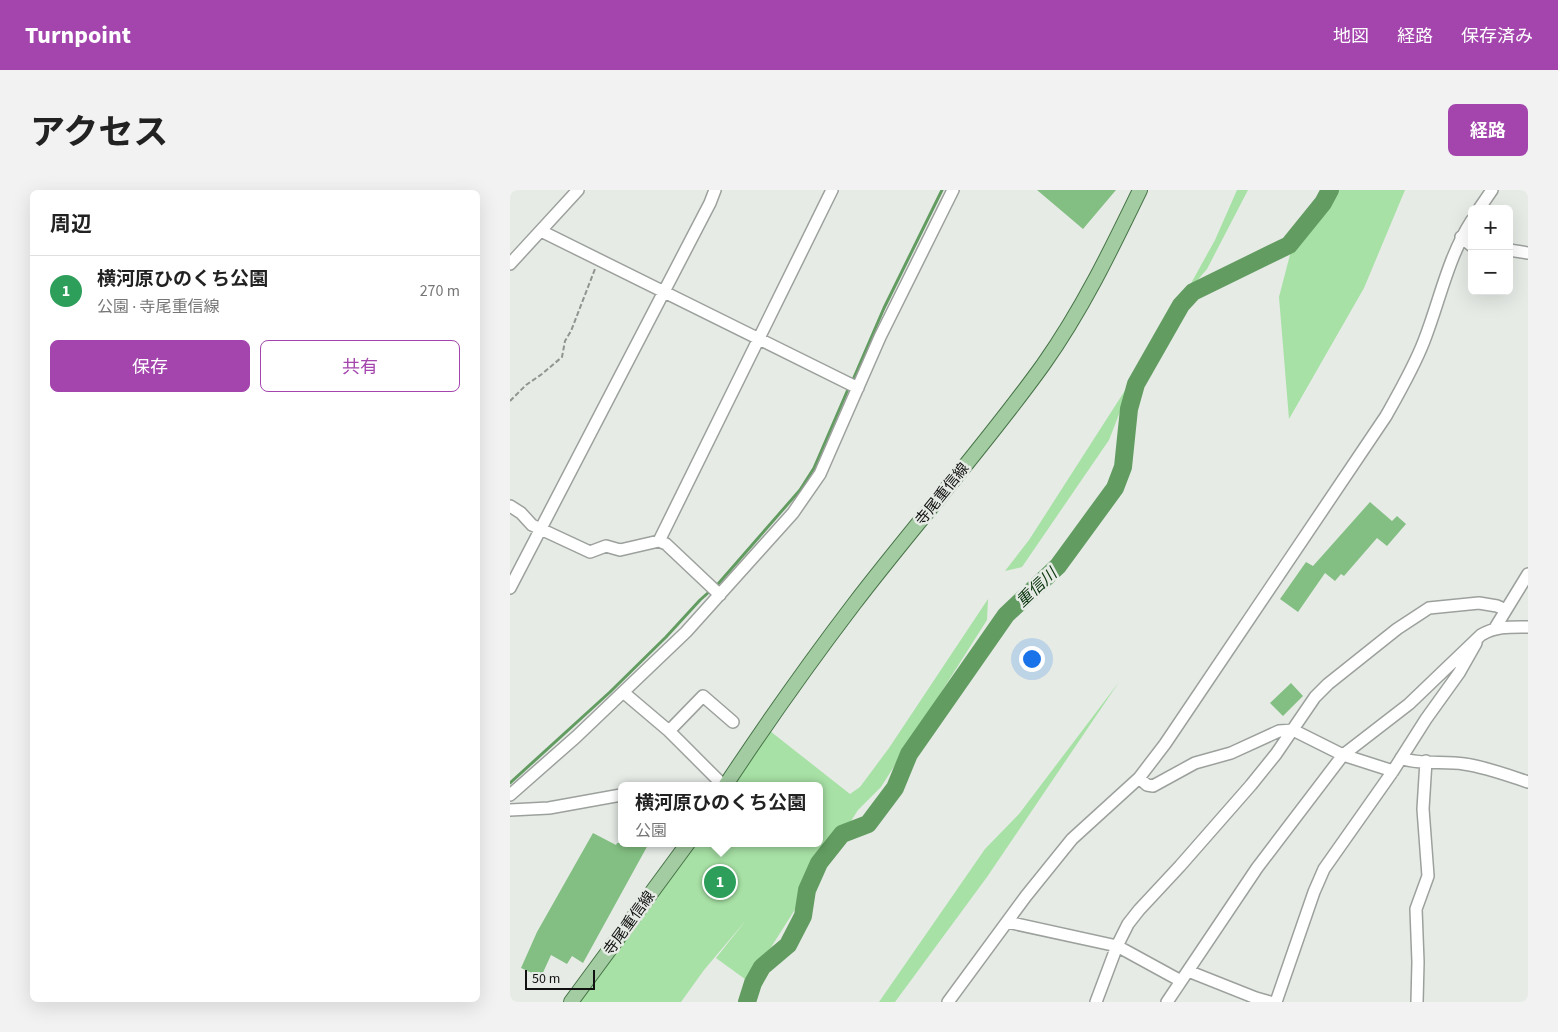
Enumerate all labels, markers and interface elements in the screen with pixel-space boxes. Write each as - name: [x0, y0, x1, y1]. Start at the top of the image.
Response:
- text: Turnpoint: [25, 18, 131, 53]
- text: 地図: [1333, 24, 1369, 49]
- text: 経路: [1397, 24, 1433, 49]
- text: 保存済み: [1461, 24, 1533, 49]
- button: 経路: [1448, 104, 1528, 156]
- text: アクセス: [30, 108, 168, 158]
- map controls: [1468, 205, 1513, 295]
- button: +: [1468, 205, 1513, 250]
- text: 周辺: [50, 209, 92, 239]
- button: −: [1468, 250, 1513, 295]
- text: 横河原ひのくち公園: [97, 266, 268, 293]
- text: 1: [62, 280, 70, 302]
- text: 270 m: [420, 280, 460, 302]
- text: 公園 · 寺尾重信線: [97, 296, 219, 318]
- button: 保存: [50, 340, 250, 392]
- button: 共有: [260, 340, 460, 392]
- street label: 寺尾重信線: [911, 459, 974, 530]
- water label: 重信川: [1012, 562, 1063, 612]
- your location: [1019, 646, 1045, 672]
- popup: [618, 782, 823, 847]
- text: 横河原ひのくち公園: [635, 790, 806, 817]
- text: 公園: [635, 820, 667, 842]
- pin: 1: [704, 863, 736, 901]
- street label: 寺尾重信線: [599, 887, 660, 960]
- scale bar: [525, 967, 595, 990]
- text: 50 m: [532, 969, 560, 989]

